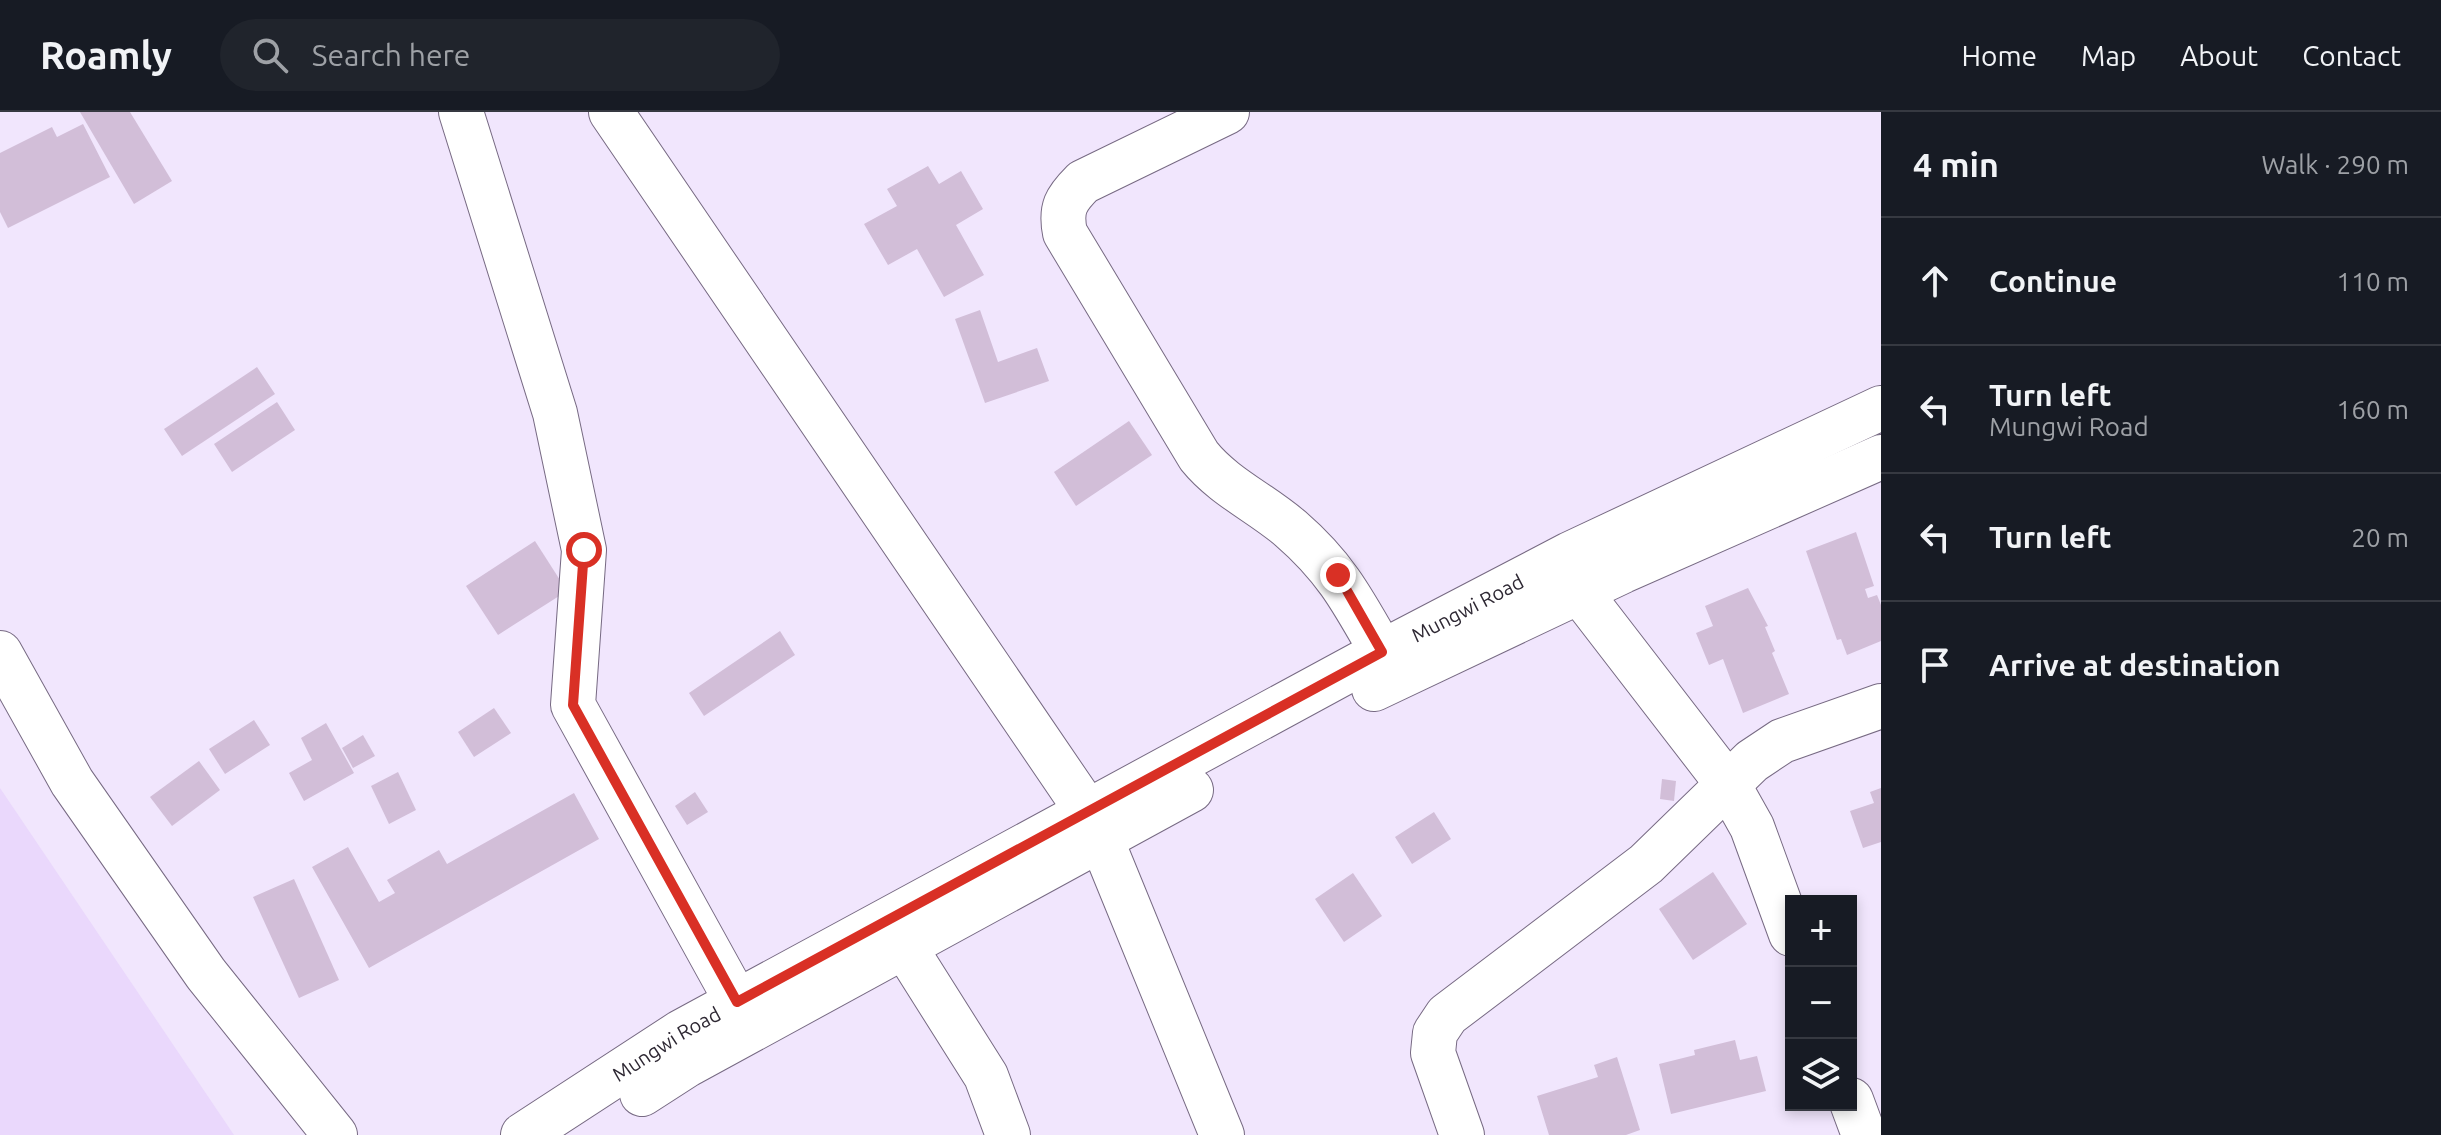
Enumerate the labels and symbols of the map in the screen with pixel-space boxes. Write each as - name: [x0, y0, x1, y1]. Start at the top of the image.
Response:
- route start: [566, 532, 602, 568]
- route end: [1320, 557, 1356, 593]
- street label: Mungwi Road: [1407, 569, 1527, 646]
- street label: Mungwi Road: [608, 1001, 724, 1085]

